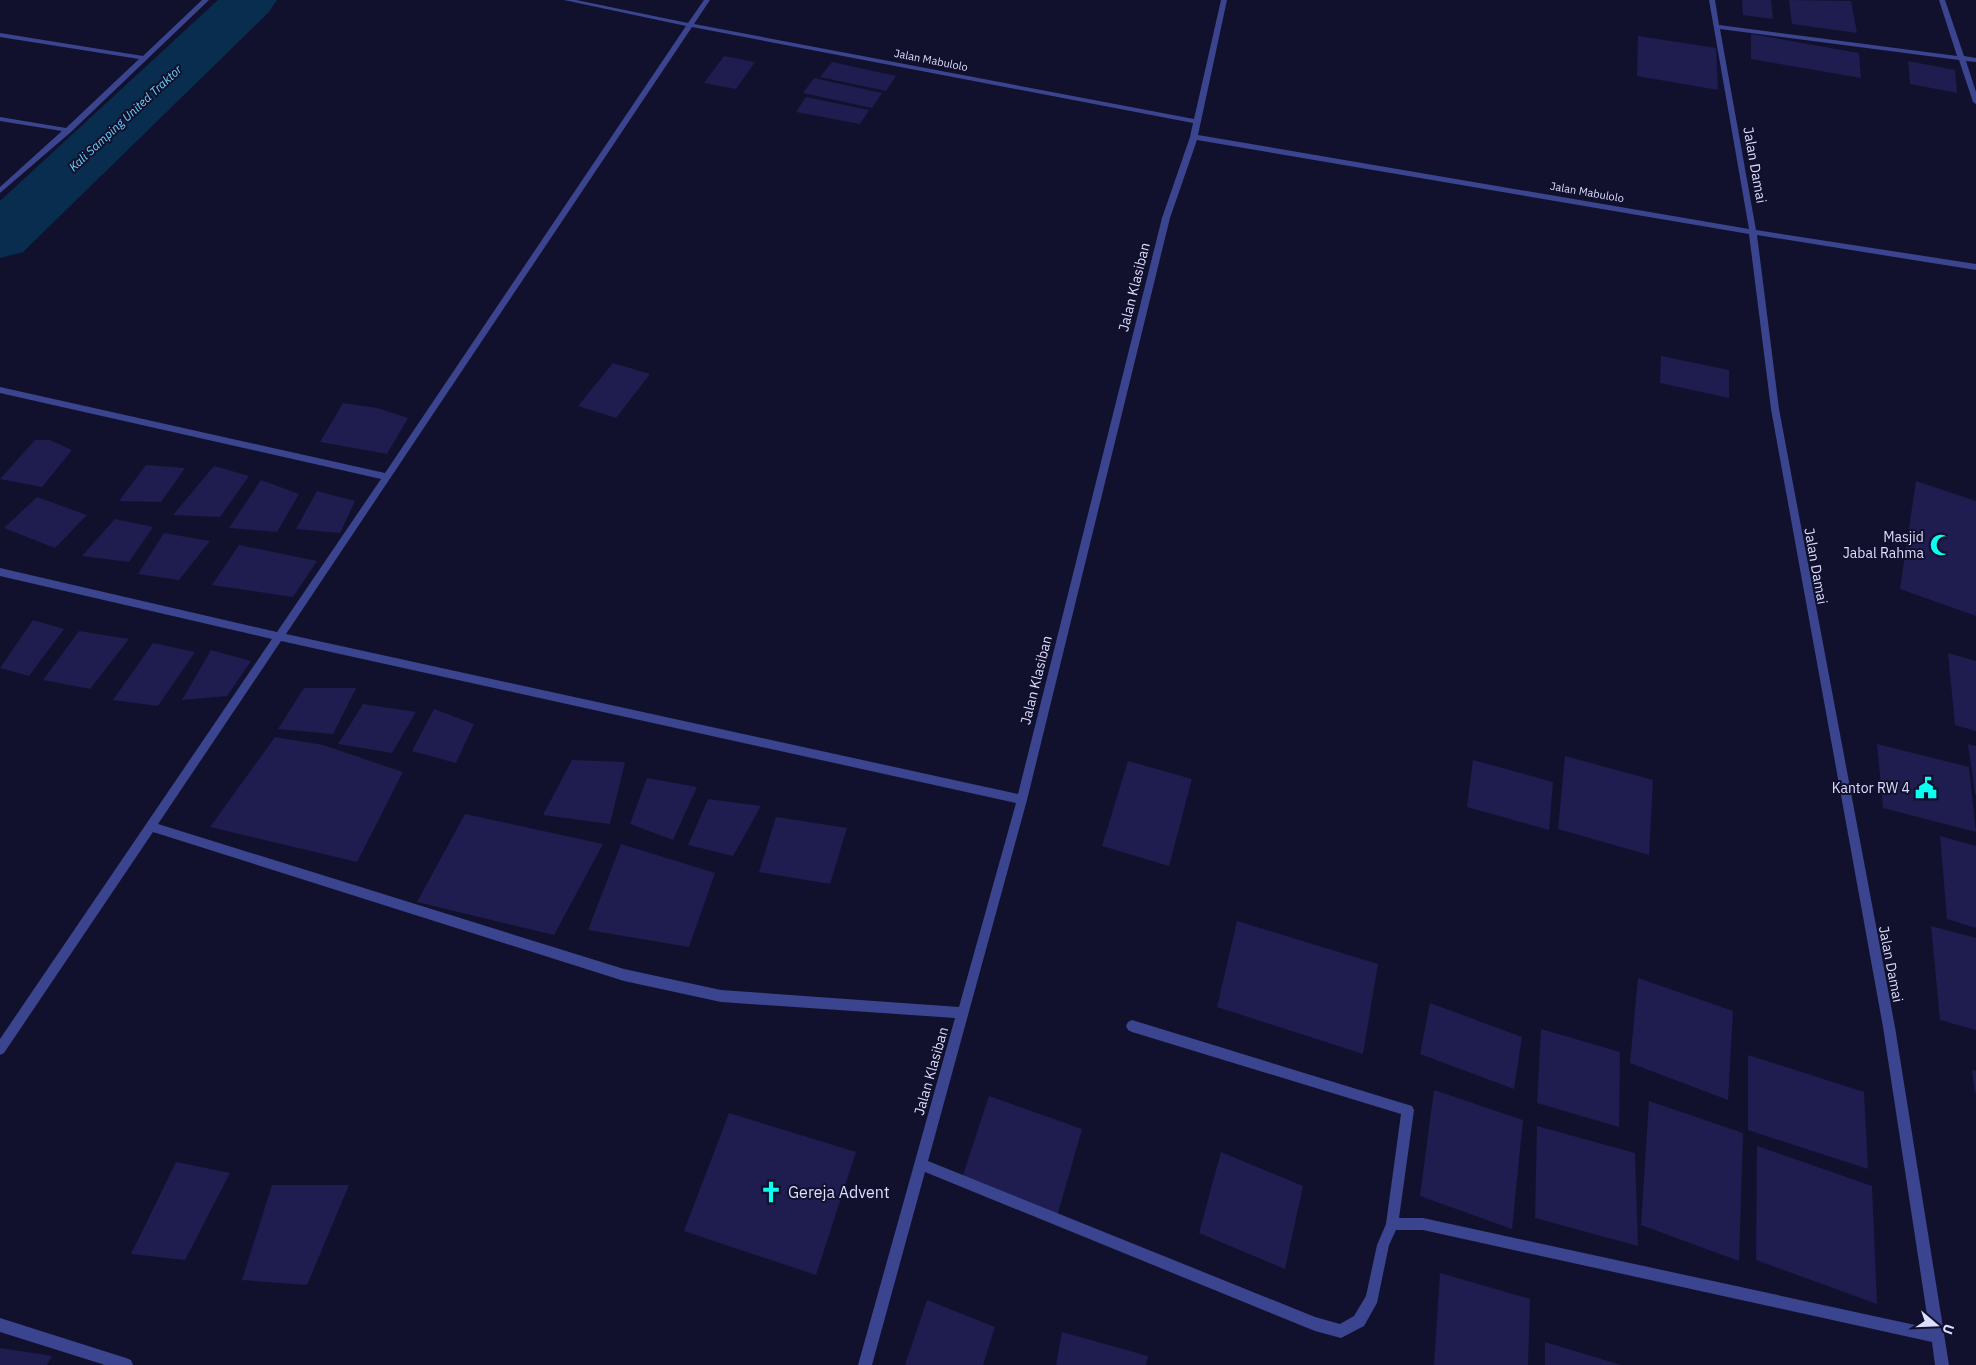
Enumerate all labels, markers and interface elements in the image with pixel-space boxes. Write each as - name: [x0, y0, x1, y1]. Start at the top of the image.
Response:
- street label: Jalan Mabulolo: [893, 46, 969, 74]
- water label: Kali Samping United Traktor: [66, 61, 185, 174]
- street label: Jalan Damai: [1739, 125, 1771, 205]
- street label: Jalan Mabulolo: [1549, 179, 1625, 205]
- street label: Jalan Klasiban: [1114, 241, 1154, 333]
- street label: Jalan Damai: [1800, 526, 1832, 606]
- place label: Masjid Jabal Rahma: [1843, 528, 1925, 562]
- mosque icon: Masjid Jabal Rahma: [1928, 532, 1954, 558]
- street label: Jalan Klasiban: [1016, 634, 1056, 726]
- public building icon: Kantor RW 4: [1913, 775, 1939, 801]
- place label: Kantor RW 4: [1832, 779, 1910, 797]
- street label: Jalan Damai: [1875, 924, 1907, 1004]
- street label: Jalan Klasiban: [910, 1025, 952, 1117]
- church icon: Gereja Advent: [758, 1179, 784, 1205]
- place label: Gereja Advent: [788, 1182, 890, 1202]
- north arrow: [1911, 1300, 1961, 1350]
- text: U: [1938, 1322, 1958, 1337]

